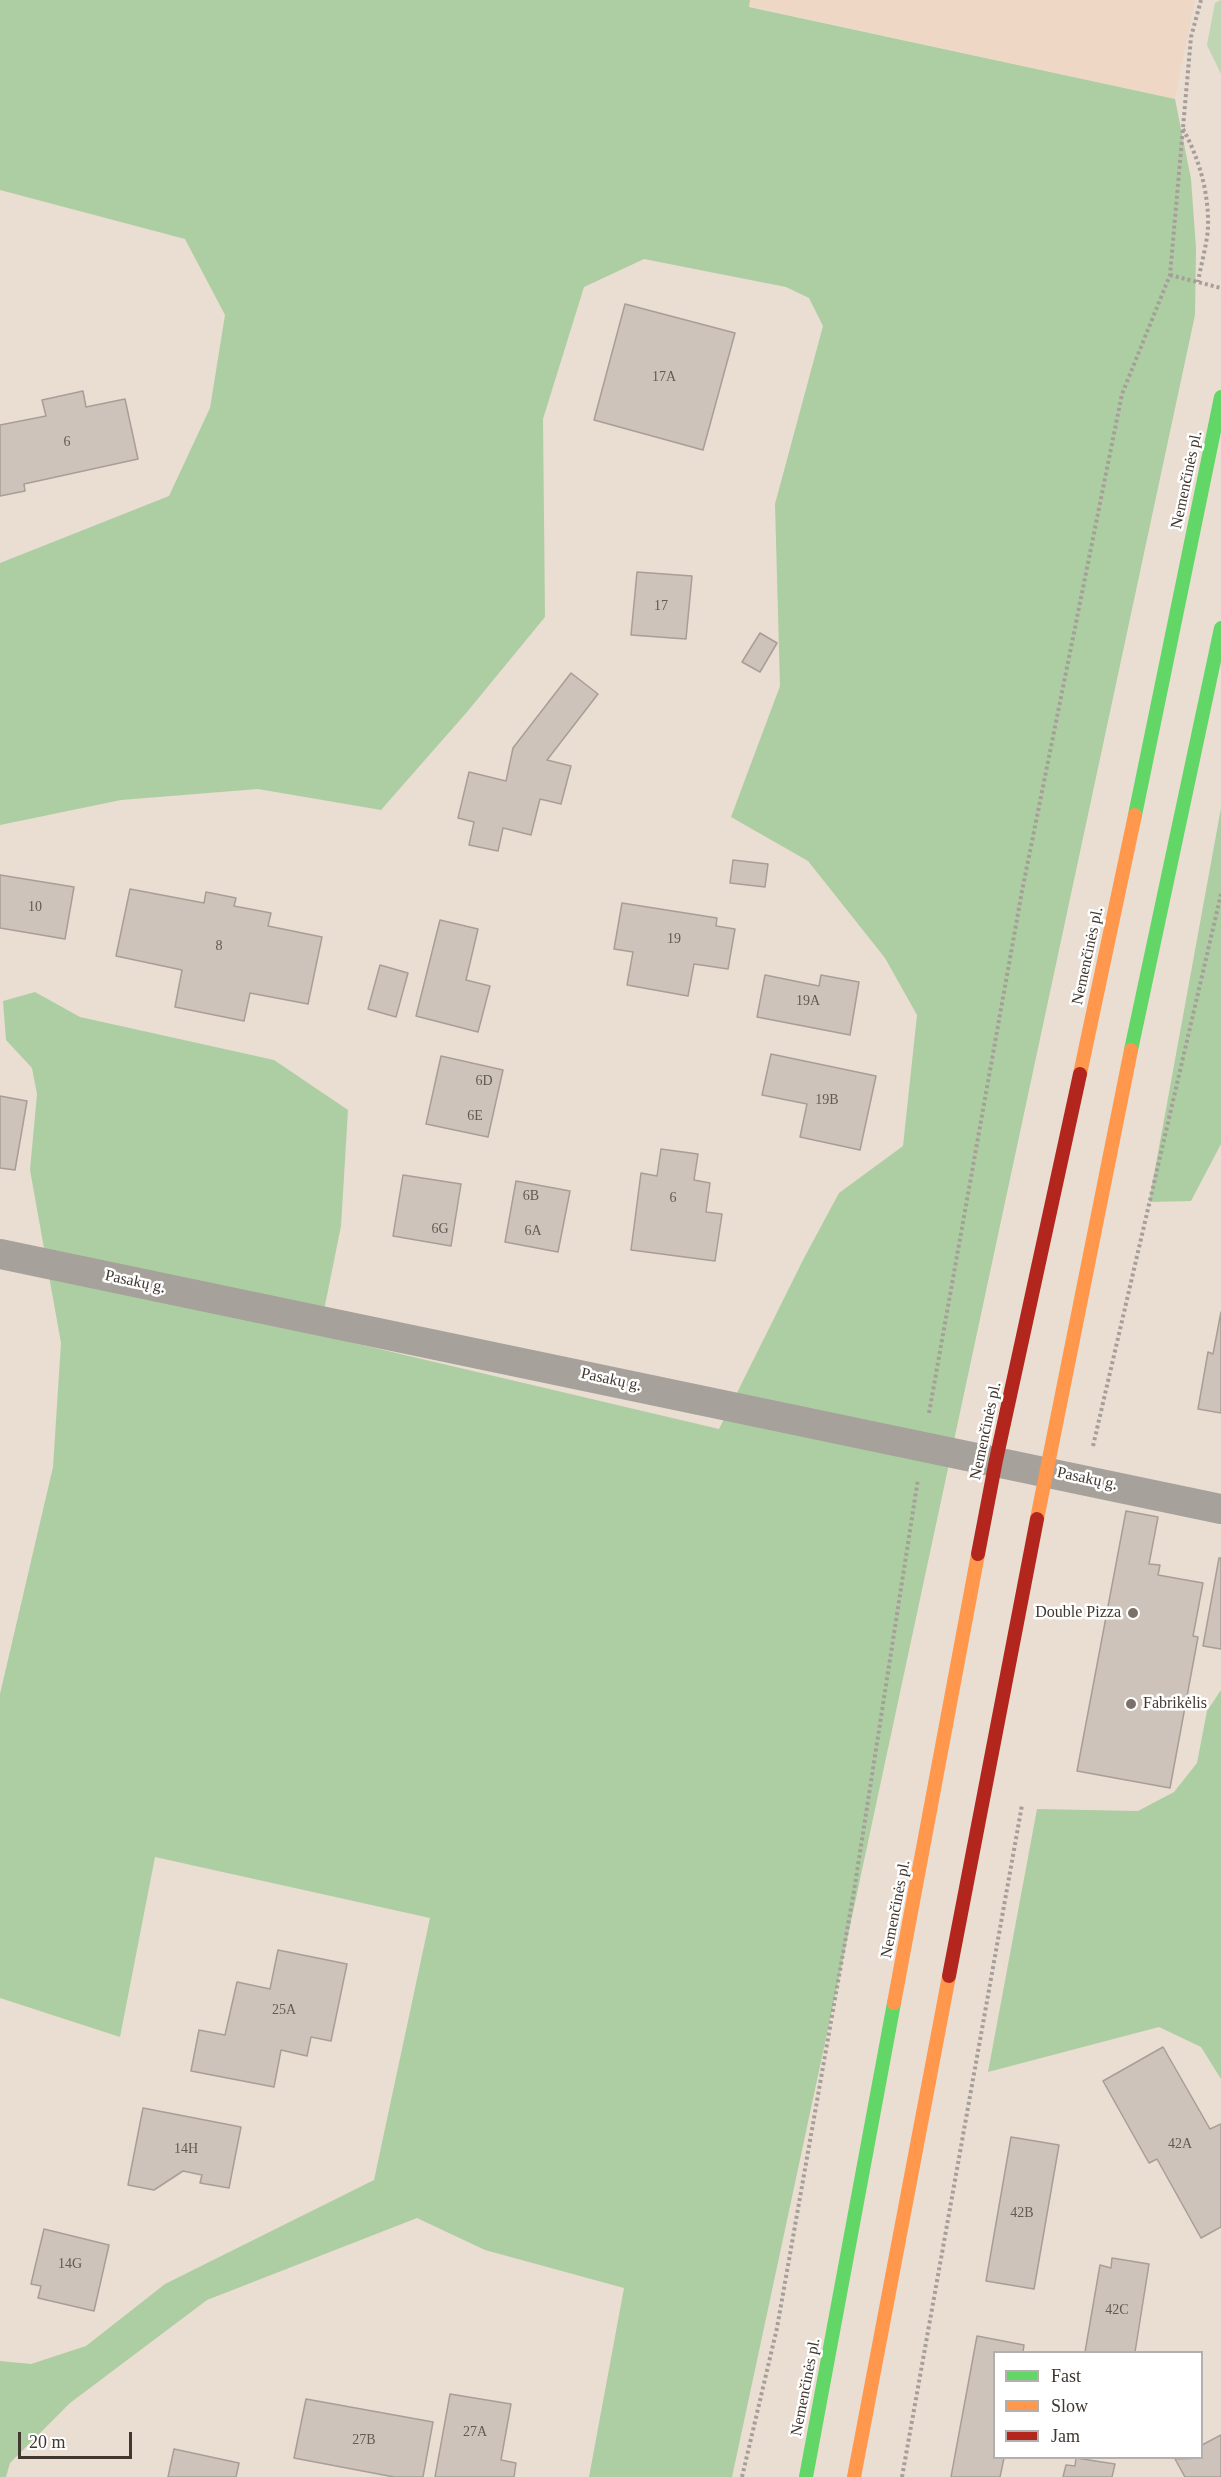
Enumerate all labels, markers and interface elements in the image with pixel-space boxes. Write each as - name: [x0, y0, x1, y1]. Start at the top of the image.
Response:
- house number: 17A: [652, 369, 676, 385]
- street label: Nemenčinės pl.: [1167, 429, 1207, 531]
- house number: 6: [63, 434, 70, 450]
- house number: 17: [654, 598, 668, 614]
- house number: 10: [28, 899, 42, 915]
- street label: Nemenčinės pl.: [1068, 905, 1108, 1007]
- house number: 19: [667, 931, 681, 947]
- house number: 8: [216, 938, 222, 954]
- house number: 19A: [796, 993, 820, 1009]
- house number: 6D: [475, 1073, 493, 1089]
- house number: 19B: [815, 1092, 839, 1108]
- house number: 6E: [467, 1108, 483, 1124]
- house number: 6B: [523, 1188, 539, 1204]
- house number: 6: [670, 1190, 676, 1206]
- house number: 6G: [431, 1221, 449, 1237]
- house number: 6A: [524, 1223, 542, 1239]
- street label: Pasakų g.: [103, 1266, 167, 1298]
- street label: Pasakų g.: [579, 1364, 643, 1396]
- street label: Nemenčinės pl.: [966, 1380, 1006, 1482]
- street label: Pasakų g.: [1055, 1463, 1119, 1495]
- place label: Double Pizza: [1035, 1603, 1121, 1623]
- marker: Double Pizza: [1126, 1606, 1140, 1620]
- place label: Fabrikėlis: [1143, 1694, 1207, 1714]
- marker: Fabrikėlis: [1124, 1697, 1138, 1711]
- street label: Nemenčinės pl.: [877, 1858, 915, 1960]
- house number: 25A: [272, 2002, 296, 2018]
- house number: 42A: [1168, 2136, 1192, 2152]
- house number: 14H: [174, 2141, 198, 2157]
- house number: 42B: [1010, 2205, 1034, 2221]
- house number: 14G: [58, 2256, 82, 2272]
- house number: 42C: [1105, 2302, 1129, 2318]
- street label: Nemenčinės pl.: [787, 2336, 825, 2438]
- legend: [993, 2351, 1203, 2459]
- text: Fast: [1051, 2366, 1081, 2386]
- text: Slow: [1051, 2396, 1088, 2416]
- scale bar: [21, 2420, 135, 2458]
- house number: 27A: [463, 2424, 487, 2440]
- text: Jam: [1051, 2426, 1080, 2446]
- text: 20 m: [29, 2432, 66, 2452]
- house number: 27B: [352, 2432, 376, 2448]

